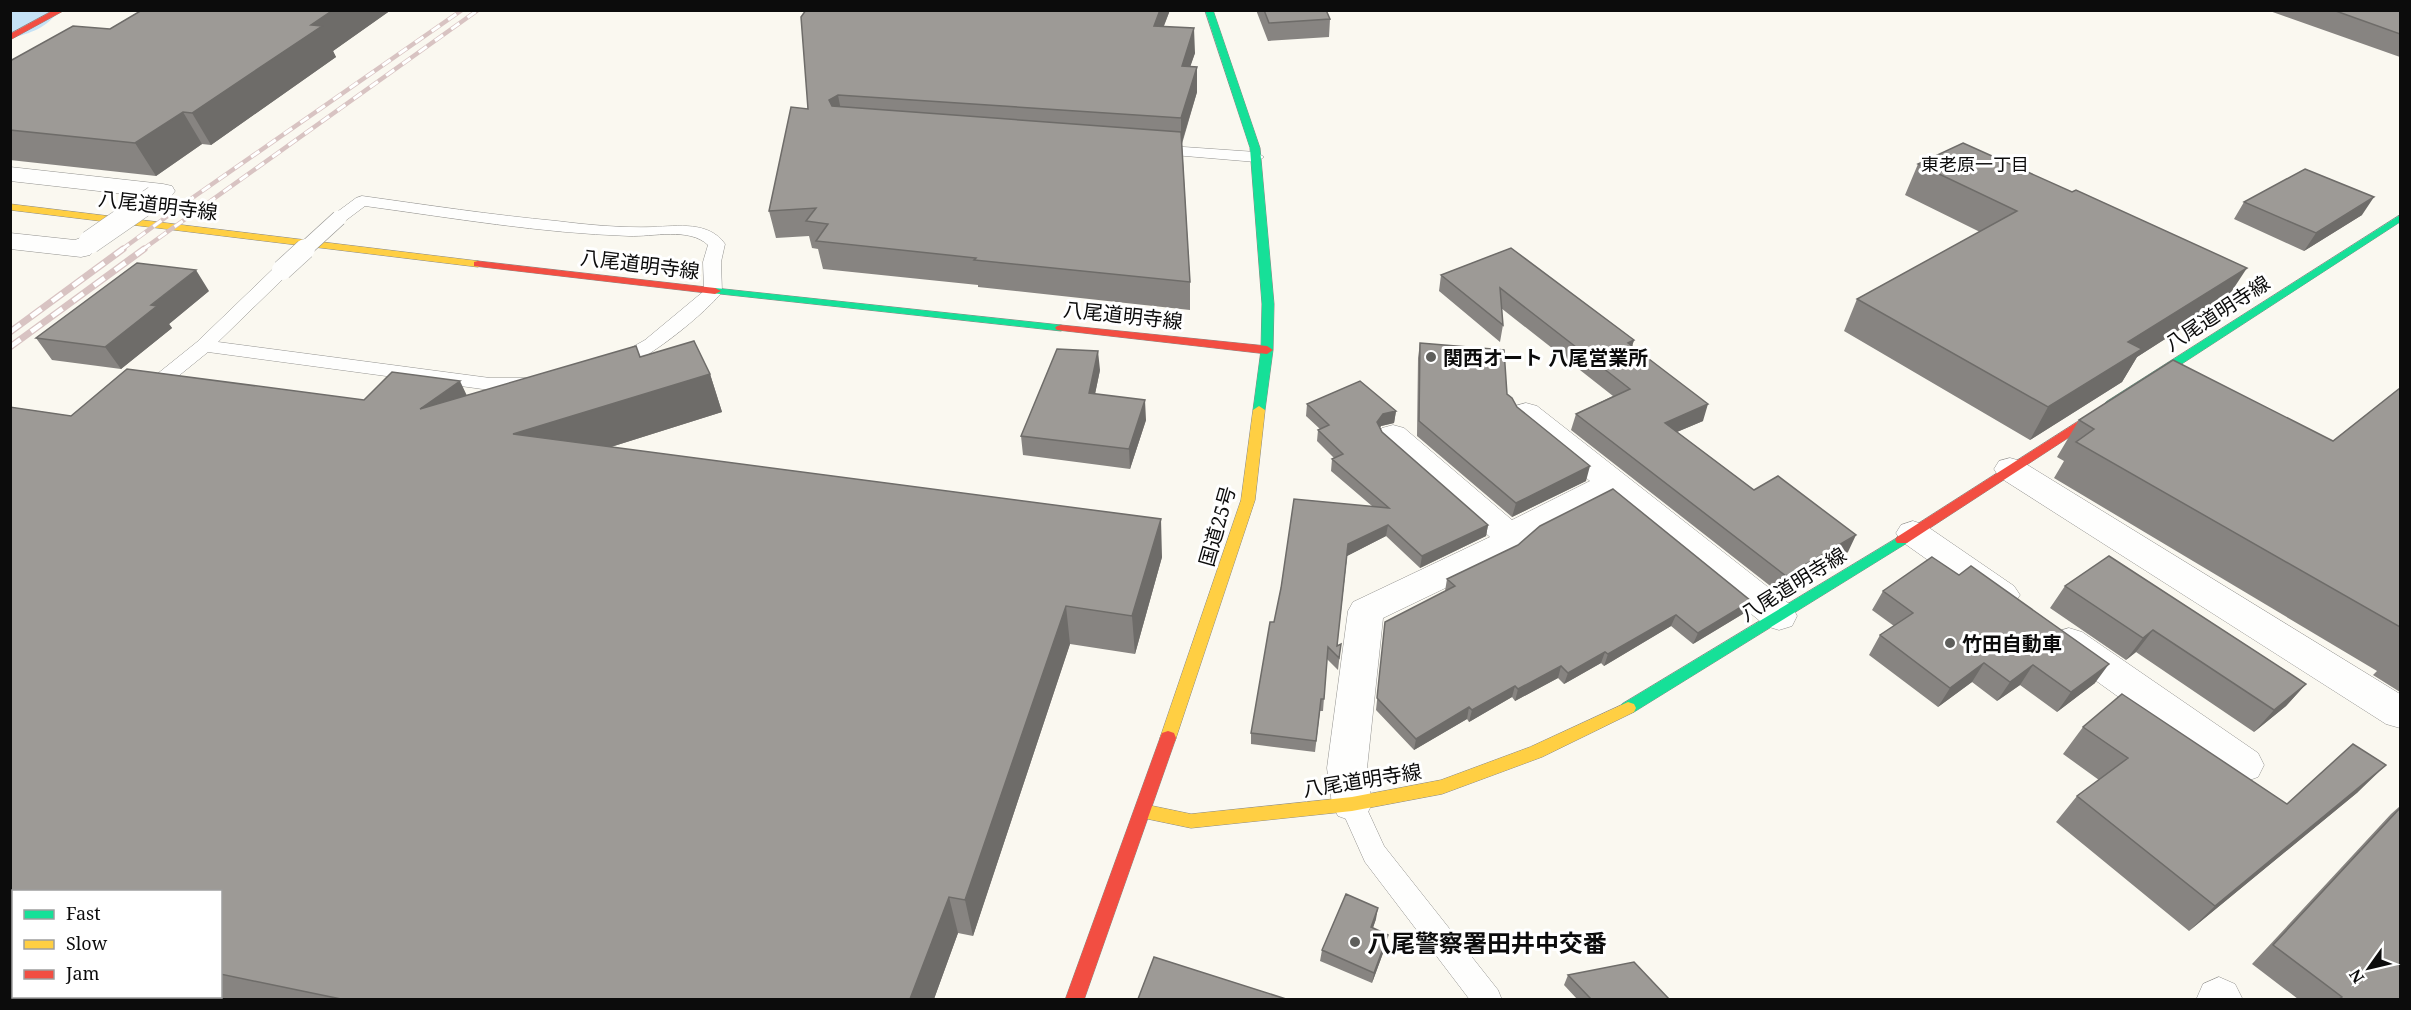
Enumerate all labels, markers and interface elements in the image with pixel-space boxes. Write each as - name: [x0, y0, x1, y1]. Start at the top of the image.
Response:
- district label: 東老原一丁目: [1921, 152, 2029, 176]
- street label: 八尾道明寺線: [97, 184, 219, 226]
- street label: 八尾道明寺線: [579, 243, 701, 285]
- street label: 八尾道明寺線: [2159, 269, 2275, 357]
- street label: 八尾道明寺線: [1062, 295, 1184, 335]
- place label: 関西オート 八尾営業所: [1443, 344, 1648, 371]
- marker: 関西オート 八尾営業所: [1424, 350, 1438, 364]
- street label: 国道25号: [1193, 483, 1241, 569]
- street label: 八尾道明寺線: [1735, 541, 1851, 627]
- place label: 竹田自動車: [1962, 630, 2062, 657]
- marker: 竹田自動車: [1943, 636, 1957, 650]
- street label: 八尾道明寺線: [1301, 757, 1423, 803]
- legend: [12, 890, 222, 998]
- text: Fast: [66, 901, 101, 925]
- place label: 八尾警察署田井中交番: [1367, 926, 1607, 959]
- text: Slow: [66, 931, 108, 955]
- marker: 八尾警察署田井中交番: [1348, 935, 1362, 949]
- north arrow: [2339, 938, 2399, 998]
- text: Jam: [65, 961, 100, 985]
- text: N: [2344, 965, 2369, 988]

